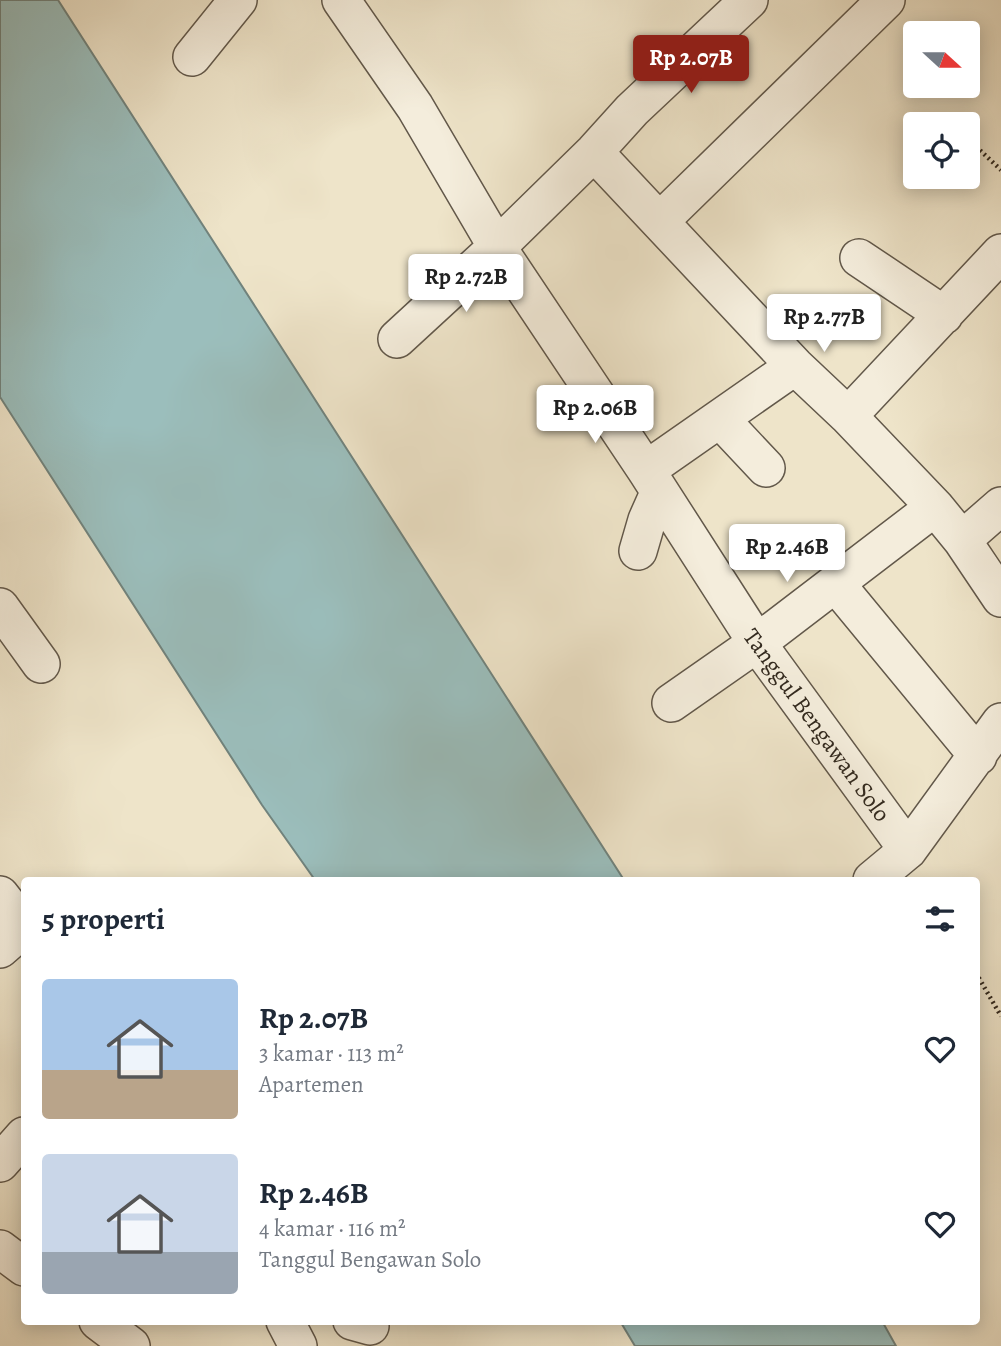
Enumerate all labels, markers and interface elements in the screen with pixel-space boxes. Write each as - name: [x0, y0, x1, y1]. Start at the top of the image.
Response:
- north arrow: [903, 21, 980, 98]
- map controls: [903, 21, 980, 189]
- pin: Rp 2.07B: [619, 36, 763, 95]
- text: Rp 2.07B: [649, 42, 733, 73]
- button: locate: [903, 112, 980, 189]
- pin: Rp 2.72B: [394, 254, 538, 314]
- text: Rp 2.72B: [424, 261, 508, 292]
- pin: Rp 2.77B: [752, 294, 896, 354]
- text: Rp 2.77B: [783, 301, 865, 332]
- pin: Rp 2.06B: [523, 386, 667, 445]
- text: Rp 2.06B: [553, 392, 637, 423]
- pin: Rp 2.46B: [715, 524, 859, 584]
- text: Rp 2.46B: [745, 531, 829, 562]
- street label: Tanggul Bengawan Solo: [736, 622, 898, 828]
- text: 5 properti: [42, 899, 165, 939]
- icon: filters: [921, 900, 959, 938]
- text: Rp 2.07B: [259, 998, 368, 1038]
- icon: home: [98, 1007, 182, 1091]
- icon: heart: [921, 1030, 959, 1068]
- text: 3 kamar · 113 m²: [259, 1038, 404, 1069]
- text: Apartemen: [259, 1069, 364, 1100]
- text: Rp 2.46B: [259, 1173, 369, 1213]
- icon: home: [98, 1182, 182, 1266]
- icon: heart: [921, 1205, 959, 1243]
- text: 4 kamar · 116 m²: [259, 1213, 406, 1244]
- text: Tanggul Bengawan Solo: [259, 1244, 481, 1275]

